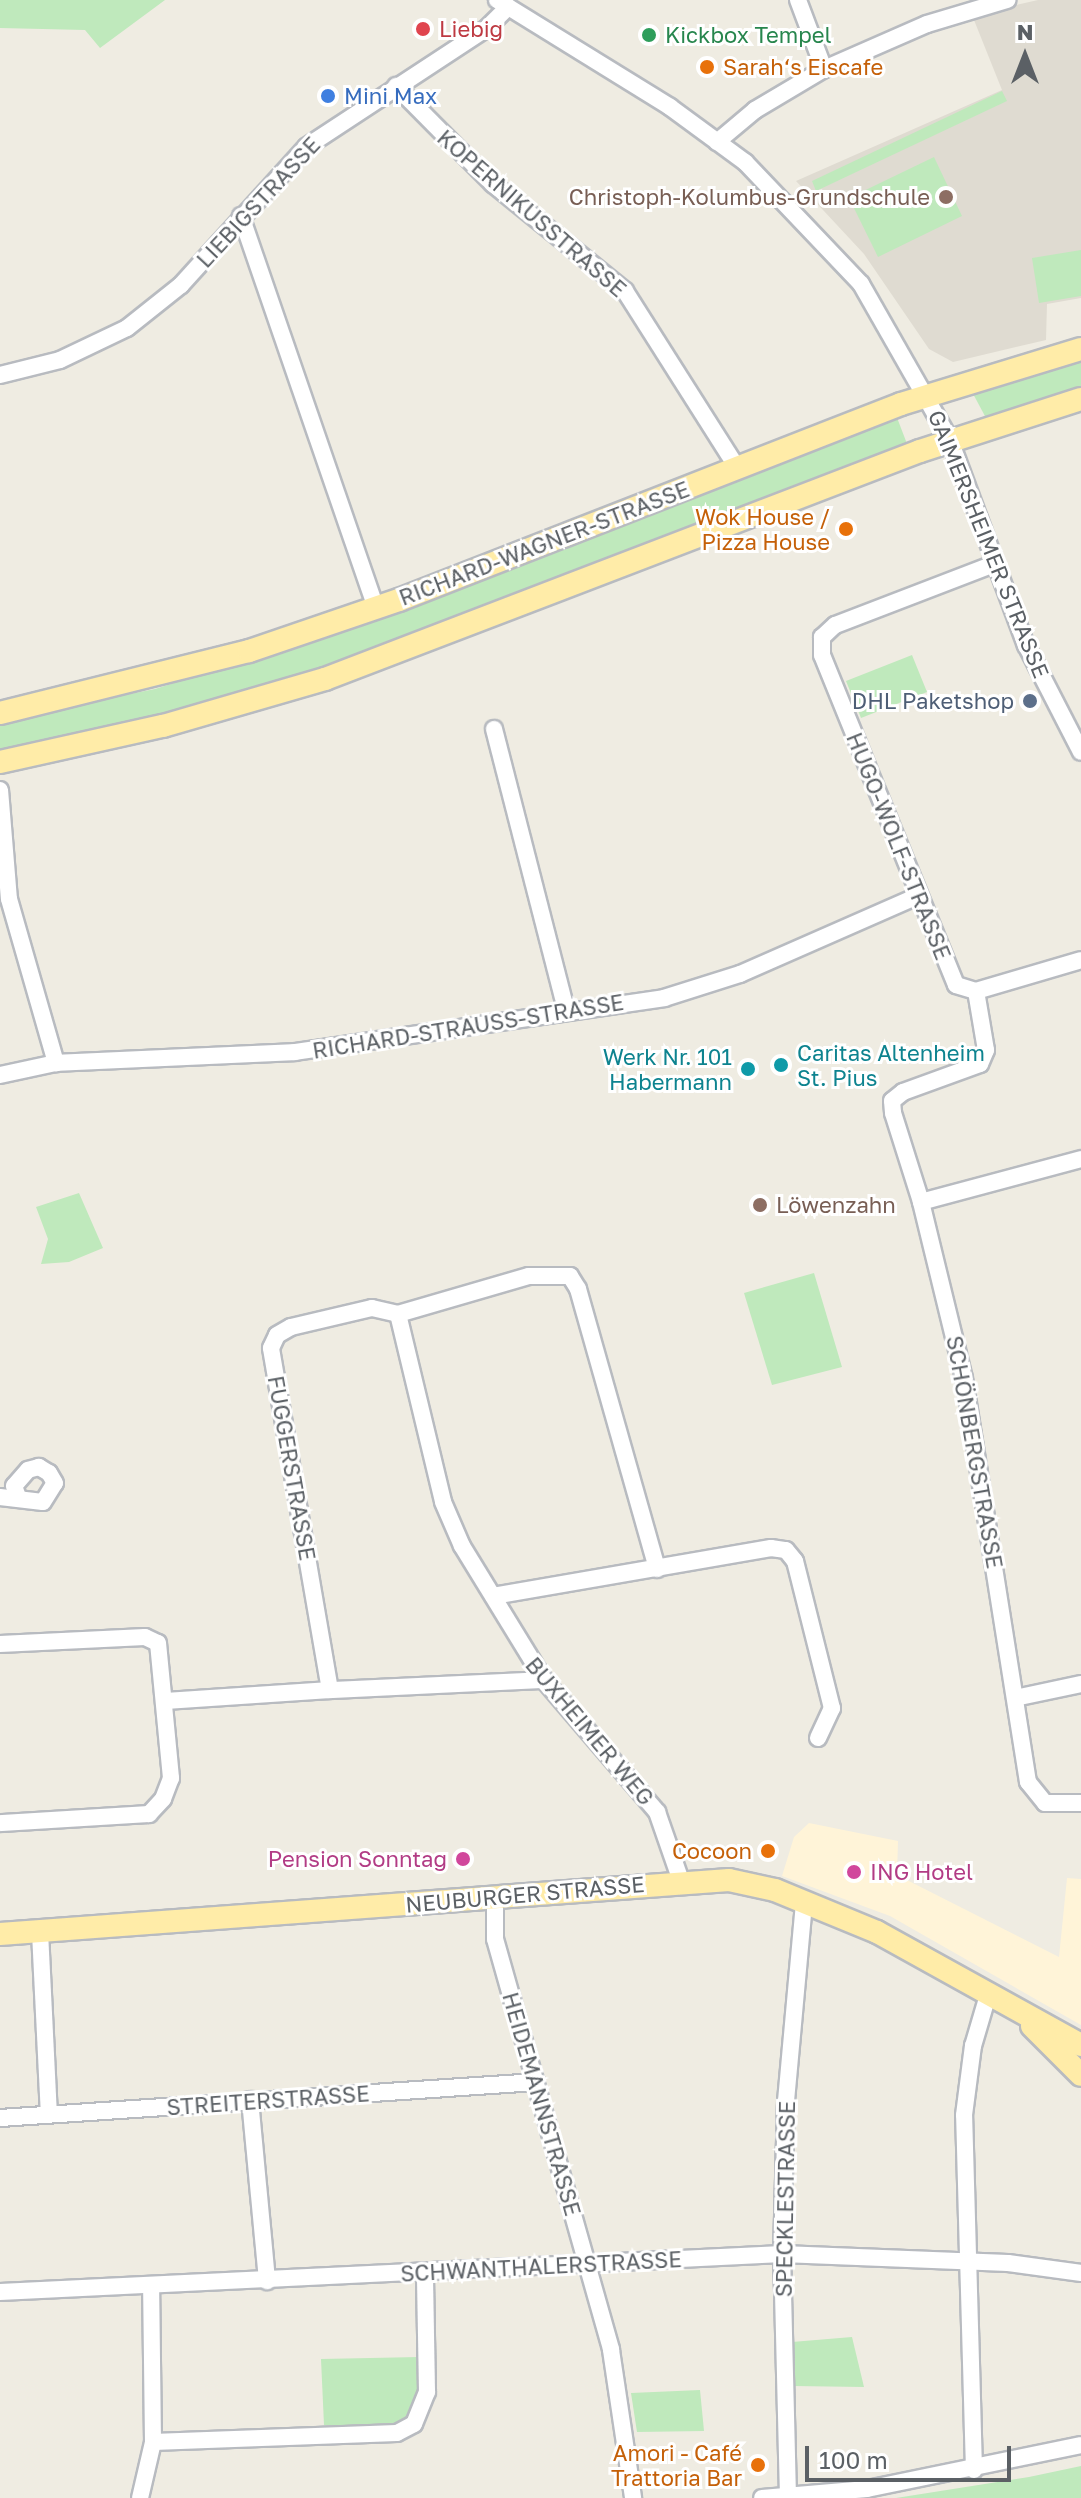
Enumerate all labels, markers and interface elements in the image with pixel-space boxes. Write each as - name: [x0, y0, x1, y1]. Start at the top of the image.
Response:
- place label: Liebig: [439, 16, 503, 42]
- north arrow: [985, 16, 1065, 96]
- text: N: [1017, 18, 1033, 45]
- marker: Liebig: [414, 20, 432, 38]
- place label: Kickbox Tempel: [665, 22, 832, 48]
- marker: Kickbox Tempel: [640, 26, 658, 44]
- place label: Sarah‘s Eiscafe: [723, 54, 883, 80]
- marker: Sarah‘s Eiscafe: [698, 58, 716, 76]
- place label: Mini Max: [344, 83, 437, 109]
- marker: Mini Max: [319, 87, 337, 105]
- street label: KOPERNIKUSSTRASSE: [432, 124, 632, 302]
- street label: LIEBIGSTRASSE: [191, 131, 325, 273]
- place label: Christoph-Kolumbus-Grundschule: [569, 184, 930, 210]
- marker: Christoph-Kolumbus-Grundschule: [937, 188, 955, 206]
- street label: GAIMERSHEIMER STRASSE: [923, 406, 1055, 682]
- street label: RICHARD-WAGNER-STRASSE: [395, 475, 693, 611]
- place label: Wok House / Pizza House: [695, 503, 830, 554]
- marker: Wok House / Pizza House: [837, 520, 855, 538]
- place label: DHL Paketshop: [852, 688, 1014, 714]
- marker: DHL Paketshop: [1021, 692, 1039, 710]
- street label: HUGO-WOLF-STRASSE: [841, 729, 957, 963]
- street label: RICHARD-STRAUSS-STRASSE: [311, 988, 625, 1064]
- place label: Caritas Altenheim St. Pius: [797, 1039, 985, 1090]
- place label: Werk Nr. 101 Habermann: [603, 1043, 732, 1094]
- marker: Caritas Altenheim St. Pius: [772, 1056, 790, 1074]
- marker: Werk Nr. 101 Habermann: [739, 1060, 757, 1078]
- place label: Löwenzahn: [776, 1192, 896, 1218]
- marker: Löwenzahn: [751, 1196, 769, 1214]
- street label: SCHÖNBERGSTRASSE: [942, 1334, 1008, 1570]
- street label: FUGGERSTRASSE: [263, 1374, 321, 1562]
- street label: BUXHEIMER WEG: [520, 1652, 660, 1810]
- place label: Cocoon: [672, 1838, 752, 1864]
- marker: Cocoon: [759, 1842, 777, 1860]
- place label: Pension Sonntag: [268, 1846, 447, 1872]
- marker: Pension Sonntag: [454, 1850, 472, 1868]
- place label: ING Hotel: [870, 1859, 973, 1885]
- marker: ING Hotel: [845, 1863, 863, 1881]
- street label: NEUBURGER STRASSE: [404, 1870, 646, 1918]
- street label: HEIDEMANNSTRASSE: [497, 1989, 587, 2219]
- street label: STREITERSTRASSE: [166, 2080, 370, 2120]
- street label: SPECKLESTRASSE: [770, 2101, 800, 2297]
- street label: SCHWANTHALERSTRASSE: [400, 2245, 682, 2287]
- scale bar: [809, 2430, 1015, 2480]
- place label: Amori - Café Trattoria Bar: [611, 2439, 742, 2490]
- text: 100 m: [819, 2445, 888, 2474]
- marker: Amori - Café Trattoria Bar: [749, 2456, 767, 2474]

